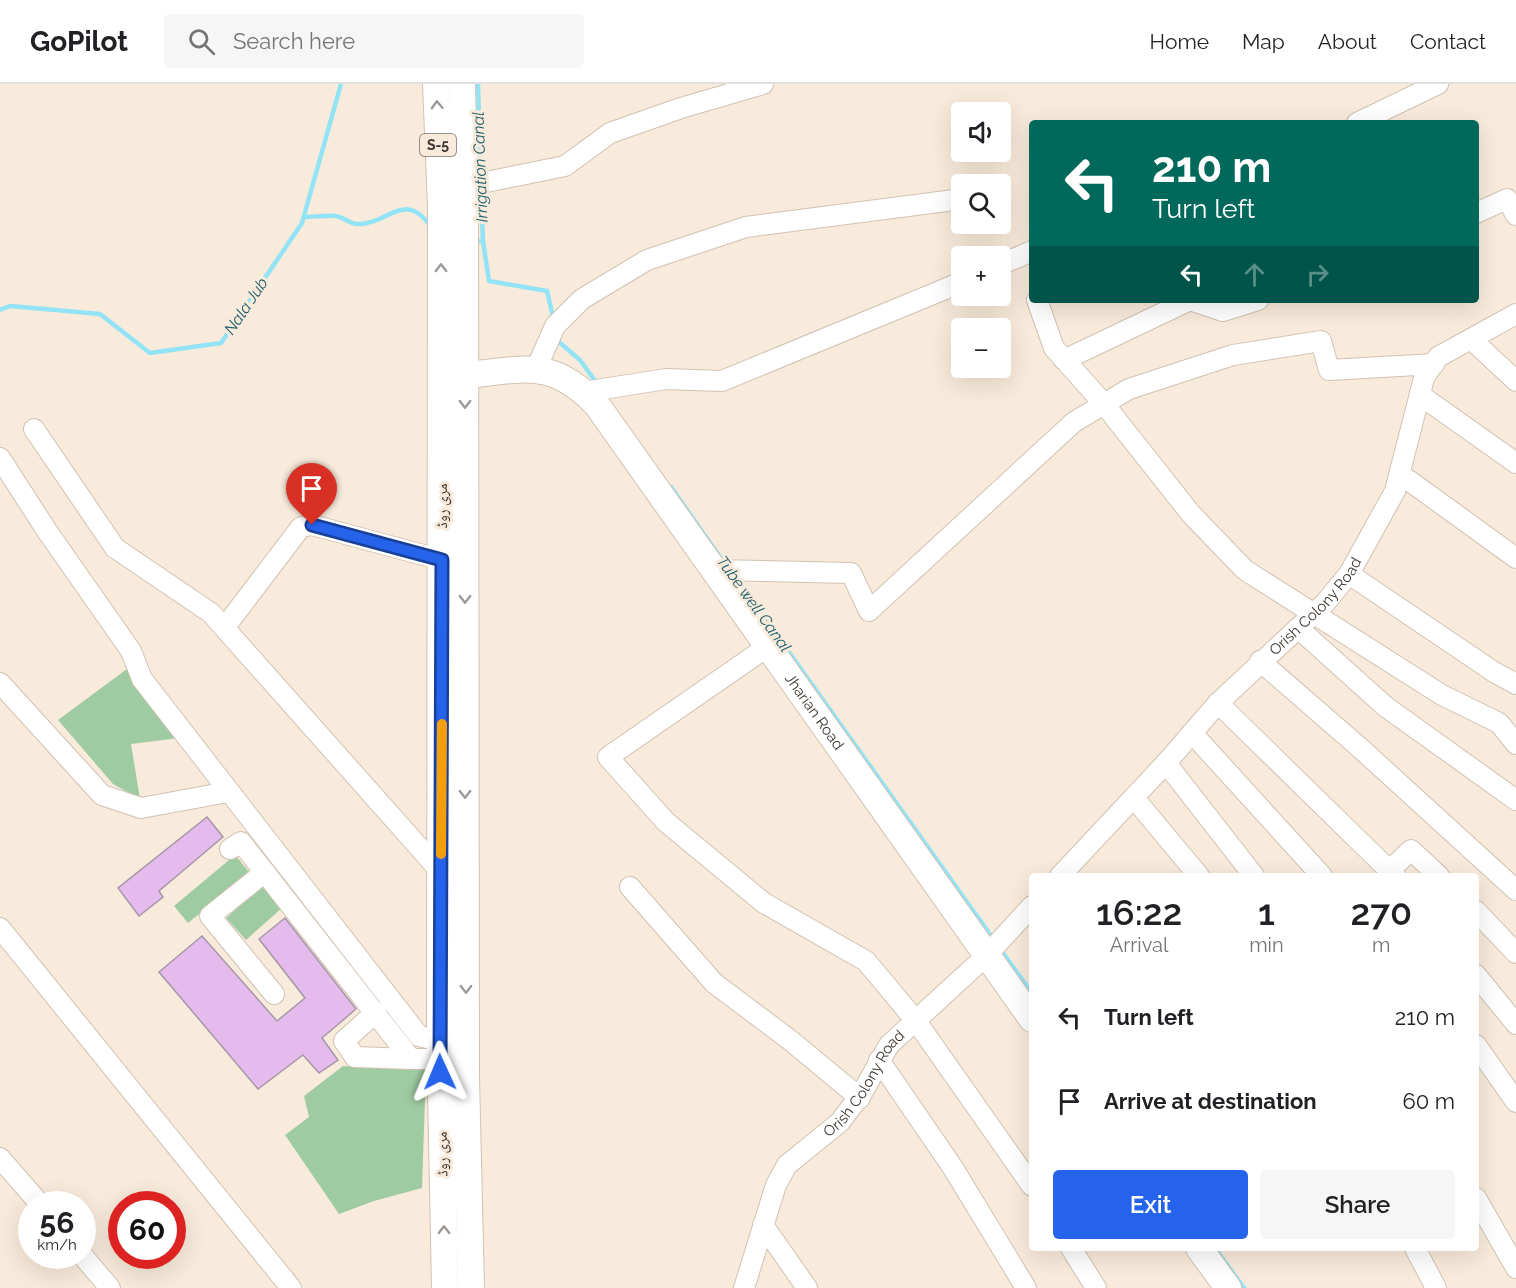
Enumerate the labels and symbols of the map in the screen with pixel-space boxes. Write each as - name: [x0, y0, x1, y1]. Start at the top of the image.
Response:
- one-way arrow: [431, 101, 443, 110]
- water label: Irrigation Canal: [469, 111, 491, 223]
- road number: S-5: [420, 134, 456, 156]
- one-way arrow: [435, 264, 447, 273]
- water label: Nala Jub: [220, 274, 272, 338]
- one-way arrow: [459, 399, 471, 408]
- pin: [286, 463, 337, 525]
- street label: مری روڈ: [433, 483, 452, 529]
- water label: Tube well Canal: [713, 552, 795, 656]
- street label: Orish Colony Road: [1266, 554, 1365, 659]
- one-way arrow: [459, 594, 471, 603]
- street label: Jharian Road: [781, 670, 848, 753]
- one-way arrow: [459, 789, 471, 798]
- one-way arrow: [460, 984, 472, 993]
- street label: Orish Colony Road: [820, 1026, 908, 1141]
- position arrow: [408, 1040, 472, 1104]
- street label: مری روڈ: [433, 1131, 452, 1177]
- speed limit sign: 60: [108, 1191, 186, 1269]
- one-way arrow: [437, 1225, 450, 1234]

